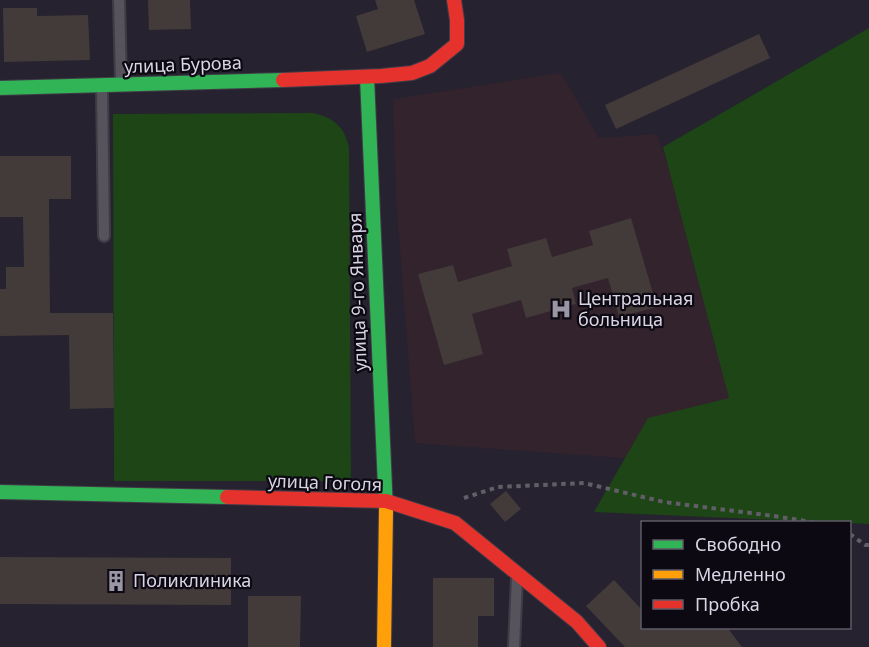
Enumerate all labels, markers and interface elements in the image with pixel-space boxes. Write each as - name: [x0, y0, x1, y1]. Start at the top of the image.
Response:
- street label: улица Бурова: [124, 50, 242, 78]
- street label: улица 9-го Января: [342, 212, 372, 372]
- place label: Центральная больница: [578, 286, 693, 331]
- hospital icon: Центральная больница: [549, 297, 573, 321]
- street label: улица Гоголя: [268, 468, 383, 496]
- legend: [641, 521, 851, 629]
- text: Свободно: [695, 532, 781, 556]
- text: Медленно: [695, 562, 786, 586]
- place label: Поликлиника: [133, 568, 251, 592]
- building icon: Поликлиника: [104, 569, 128, 593]
- text: Пробка: [695, 592, 760, 616]

